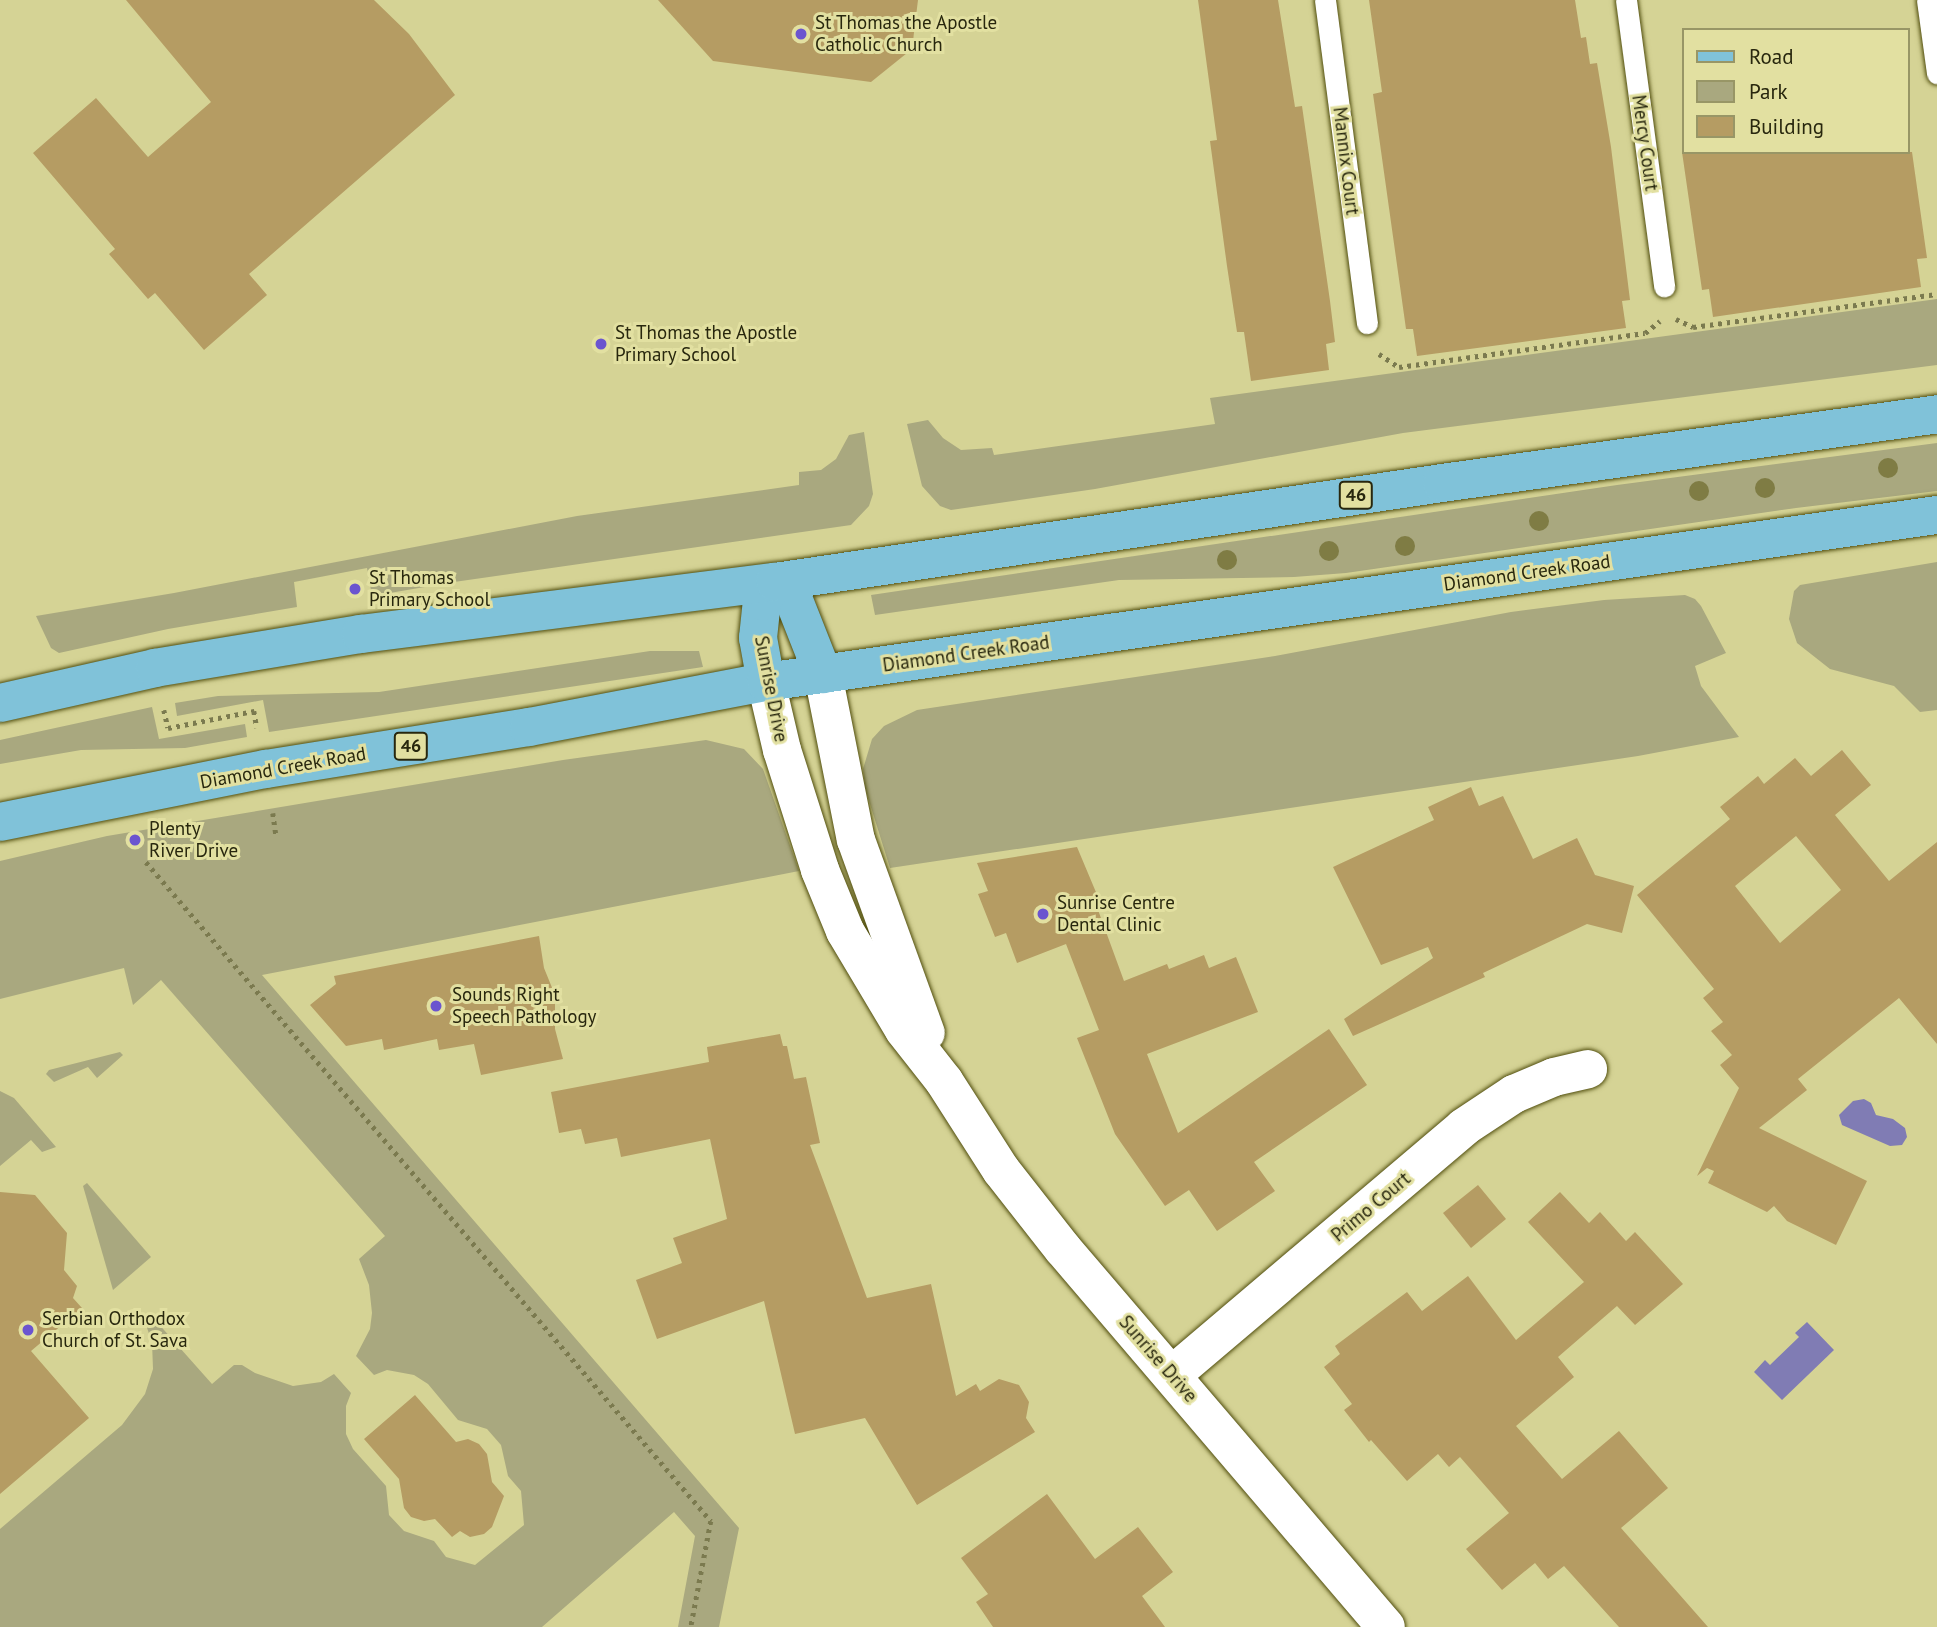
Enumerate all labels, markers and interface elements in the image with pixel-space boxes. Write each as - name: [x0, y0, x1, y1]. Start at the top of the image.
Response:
- place label: St Thomas the Apostle Catholic Church: [815, 12, 998, 56]
- marker: St Thomas the Apostle Catholic Church: [793, 26, 809, 42]
- legend: [1682, 28, 1909, 154]
- text: Road: [1749, 43, 1793, 70]
- text: Park: [1749, 78, 1788, 105]
- street label: Mercy Court: [1627, 93, 1663, 193]
- street label: Mannix Court: [1328, 105, 1364, 217]
- text: Building: [1749, 113, 1824, 140]
- place label: St Thomas the Apostle Primary School: [615, 322, 798, 366]
- marker: St Thomas the Apostle Primary School: [593, 336, 609, 352]
- road number: 46: [1338, 480, 1374, 509]
- street label: Diamond Creek Road: [1442, 550, 1612, 596]
- place label: St Thomas Primary School: [369, 567, 491, 611]
- marker: St Thomas Primary School: [347, 581, 363, 597]
- street label: Diamond Creek Road: [881, 631, 1051, 677]
- street label: Sunrise Drive: [750, 634, 792, 744]
- road number: 46: [394, 732, 428, 760]
- street label: Diamond Creek Road: [198, 742, 368, 794]
- place label: Plenty River Drive: [149, 818, 238, 862]
- marker: Plenty River Drive: [127, 832, 143, 848]
- place label: Sunrise Centre Dental Clinic: [1057, 892, 1175, 936]
- marker: Sunrise Centre Dental Clinic: [1035, 906, 1051, 922]
- place label: Sounds Right Speech Pathology: [452, 984, 596, 1028]
- marker: Sounds Right Speech Pathology: [426, 996, 446, 1016]
- street label: Primo Court: [1327, 1167, 1415, 1247]
- place label: Serbian Orthodox Church of St. Sava: [42, 1308, 189, 1352]
- street label: Sunrise Drive: [1114, 1311, 1202, 1407]
- marker: Serbian Orthodox Church of St. Sava: [20, 1322, 36, 1338]

